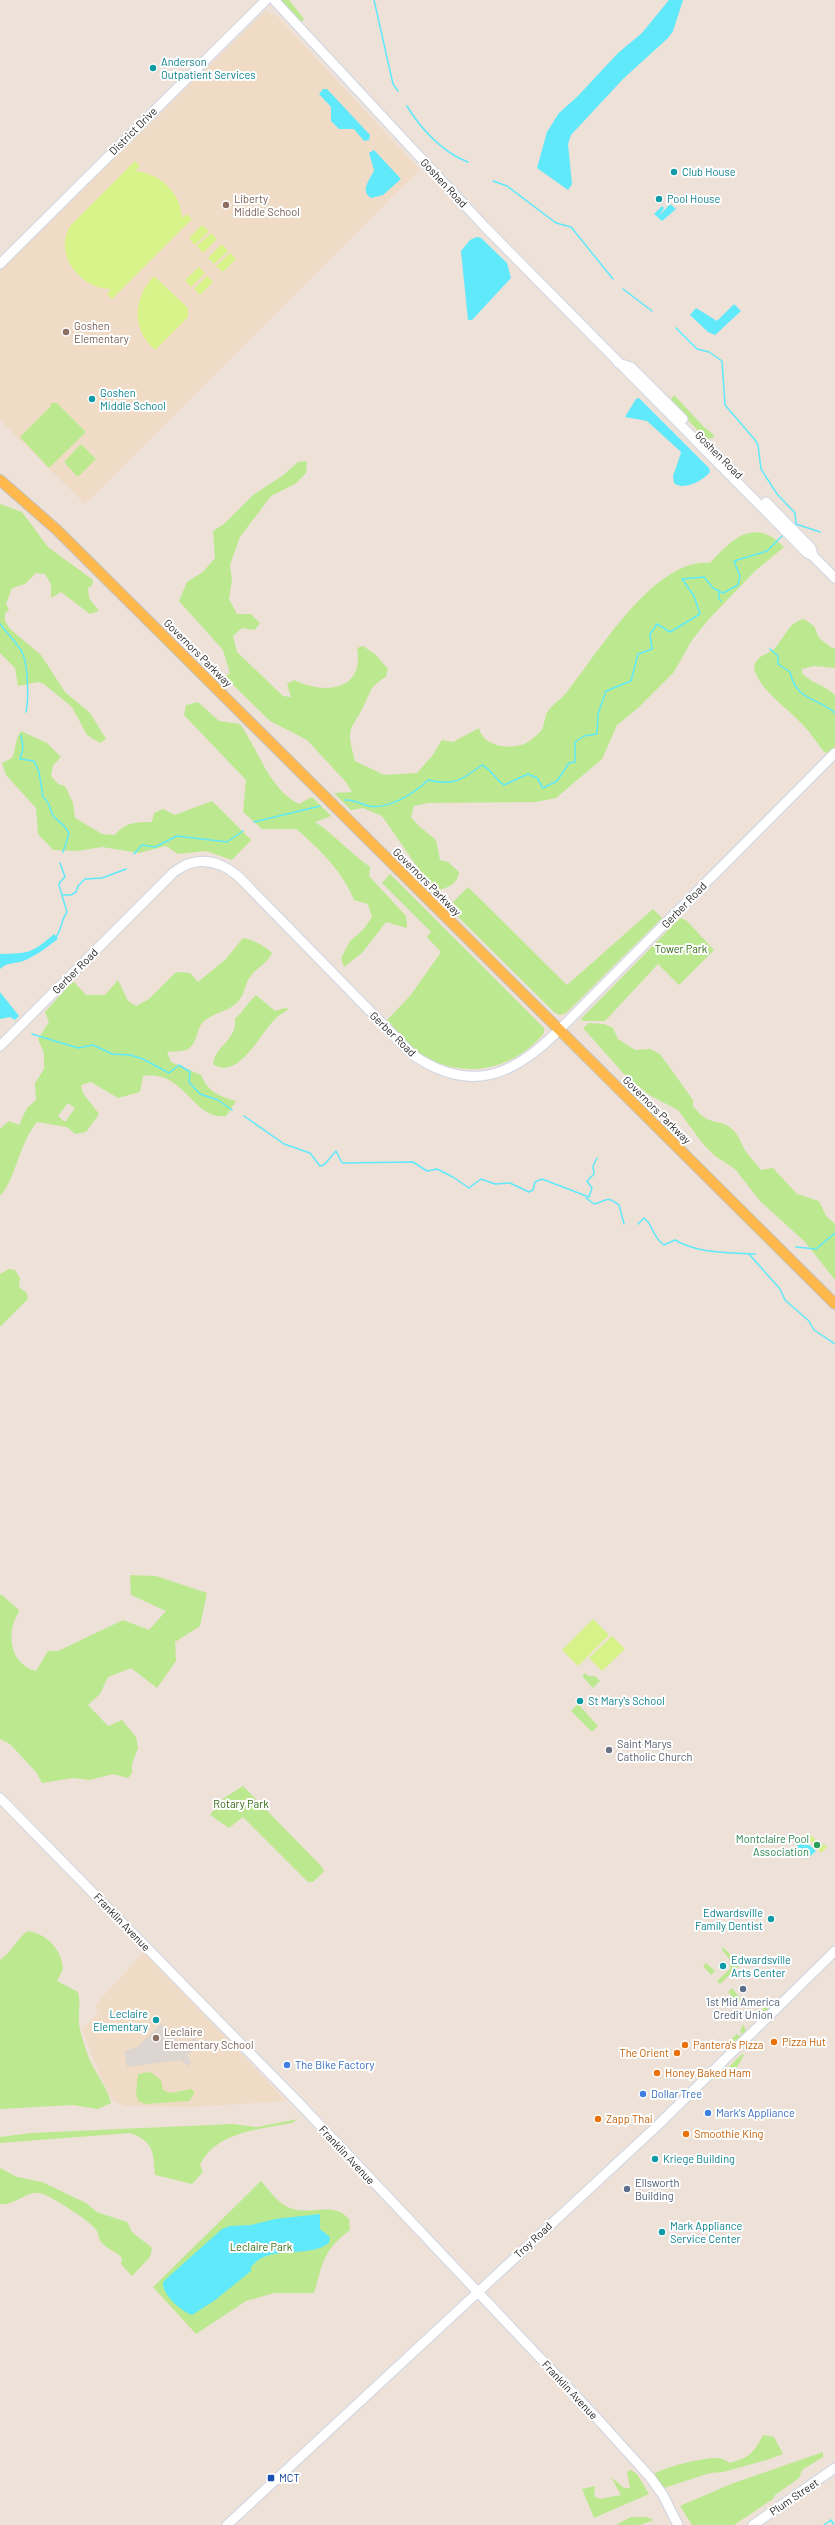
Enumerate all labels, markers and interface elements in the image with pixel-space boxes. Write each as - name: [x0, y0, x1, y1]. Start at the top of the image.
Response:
- place label: Anderson Outpatient Services: [161, 55, 256, 81]
- marker: Anderson Outpatient Services: [148, 63, 158, 73]
- street label: District Drive: [106, 104, 159, 157]
- street label: Goshen Road: [418, 155, 470, 210]
- place label: Club House: [682, 165, 736, 178]
- marker: Club House: [669, 167, 679, 177]
- place label: Liberty Middle School: [234, 192, 300, 218]
- place label: Pool House: [667, 192, 720, 205]
- marker: Pool House: [654, 194, 664, 204]
- marker: Liberty Middle School: [221, 200, 231, 210]
- place label: Goshen Elementary: [74, 319, 129, 345]
- marker: Goshen Elementary: [61, 327, 71, 337]
- place label: Goshen Middle School: [100, 386, 166, 412]
- marker: Goshen Middle School: [87, 394, 97, 404]
- street label: Goshen Road: [693, 428, 746, 481]
- street label: Governors Parkway: [162, 616, 235, 689]
- street label: Governors Parkway: [391, 845, 464, 918]
- street label: Gerber Road: [658, 879, 709, 930]
- park label: Tower Park: [655, 942, 708, 955]
- street label: Gerber Road: [49, 945, 100, 996]
- street label: Gerber Road: [368, 1008, 419, 1059]
- street label: Governors Parkway: [621, 1073, 694, 1146]
- place label: St Mary's School: [588, 1694, 665, 1707]
- marker: St Mary's School: [575, 1696, 585, 1706]
- place label: Saint Marys Catholic Church: [617, 1737, 692, 1763]
- marker: Saint Marys Catholic Church: [604, 1745, 614, 1755]
- park label: Rotary Park: [213, 1797, 269, 1810]
- place label: Montclaire Pool Association: [736, 1832, 809, 1858]
- marker: Montclaire Pool Association: [812, 1840, 822, 1850]
- street label: Franklin Avenue: [91, 1890, 153, 1953]
- place label: Edwardsville Family Dentist: [695, 1906, 763, 1932]
- marker: Edwardsville Family Dentist: [766, 1914, 776, 1924]
- place label: Edwardsville Arts Center: [731, 1953, 791, 1979]
- marker: Edwardsville Arts Center: [718, 1961, 728, 1971]
- marker: 1st Mid America Credit Union: [738, 1984, 748, 1994]
- place label: 1st Mid America Credit Union: [706, 1995, 780, 2021]
- place label: Leclaire Elementary: [93, 2007, 148, 2033]
- marker: Leclaire Elementary: [151, 2015, 161, 2025]
- place label: Leclaire Elementary School: [164, 2025, 254, 2051]
- marker: Leclaire Elementary School: [151, 2033, 161, 2043]
- place label: Pizza Hut: [782, 2035, 826, 2048]
- marker: Pizza Hut: [769, 2037, 779, 2047]
- place label: Pantera's Pizza: [693, 2038, 763, 2051]
- marker: Pantera's Pizza: [680, 2040, 690, 2050]
- place label: The Orient: [619, 2046, 669, 2059]
- marker: The Orient: [672, 2048, 682, 2058]
- place label: The Bike Factory: [295, 2058, 375, 2071]
- marker: The Bike Factory: [282, 2060, 292, 2070]
- place label: Honey Baked Ham: [665, 2066, 751, 2079]
- marker: Honey Baked Ham: [652, 2068, 662, 2078]
- place label: Dollar Tree: [651, 2087, 702, 2100]
- marker: Dollar Tree: [638, 2089, 648, 2099]
- place label: Mark's Appliance: [716, 2106, 795, 2119]
- marker: Mark's Appliance: [703, 2108, 713, 2118]
- place label: Zapp Thai: [606, 2112, 653, 2125]
- marker: Zapp Thai: [593, 2114, 603, 2124]
- street label: Franklin Avenue: [317, 2123, 378, 2187]
- place label: Smoothie King: [694, 2127, 764, 2140]
- marker: Smoothie King: [681, 2129, 691, 2139]
- place label: Kriege Building: [663, 2152, 735, 2165]
- marker: Kriege Building: [650, 2154, 660, 2164]
- place label: Ellsworth Building: [635, 2176, 680, 2202]
- marker: Ellsworth Building: [622, 2184, 632, 2194]
- street label: Troy Road: [511, 2219, 554, 2260]
- place label: Mark Appliance Service Center: [670, 2219, 743, 2245]
- marker: Mark Appliance Service Center: [657, 2227, 667, 2237]
- park label: Leclaire Park: [230, 2240, 293, 2253]
- street label: Franklin Avenue: [540, 2358, 601, 2422]
- place label: MCT: [279, 2471, 300, 2484]
- marker: MCT: [266, 2473, 276, 2483]
- street label: Plum Street: [767, 2475, 821, 2518]

